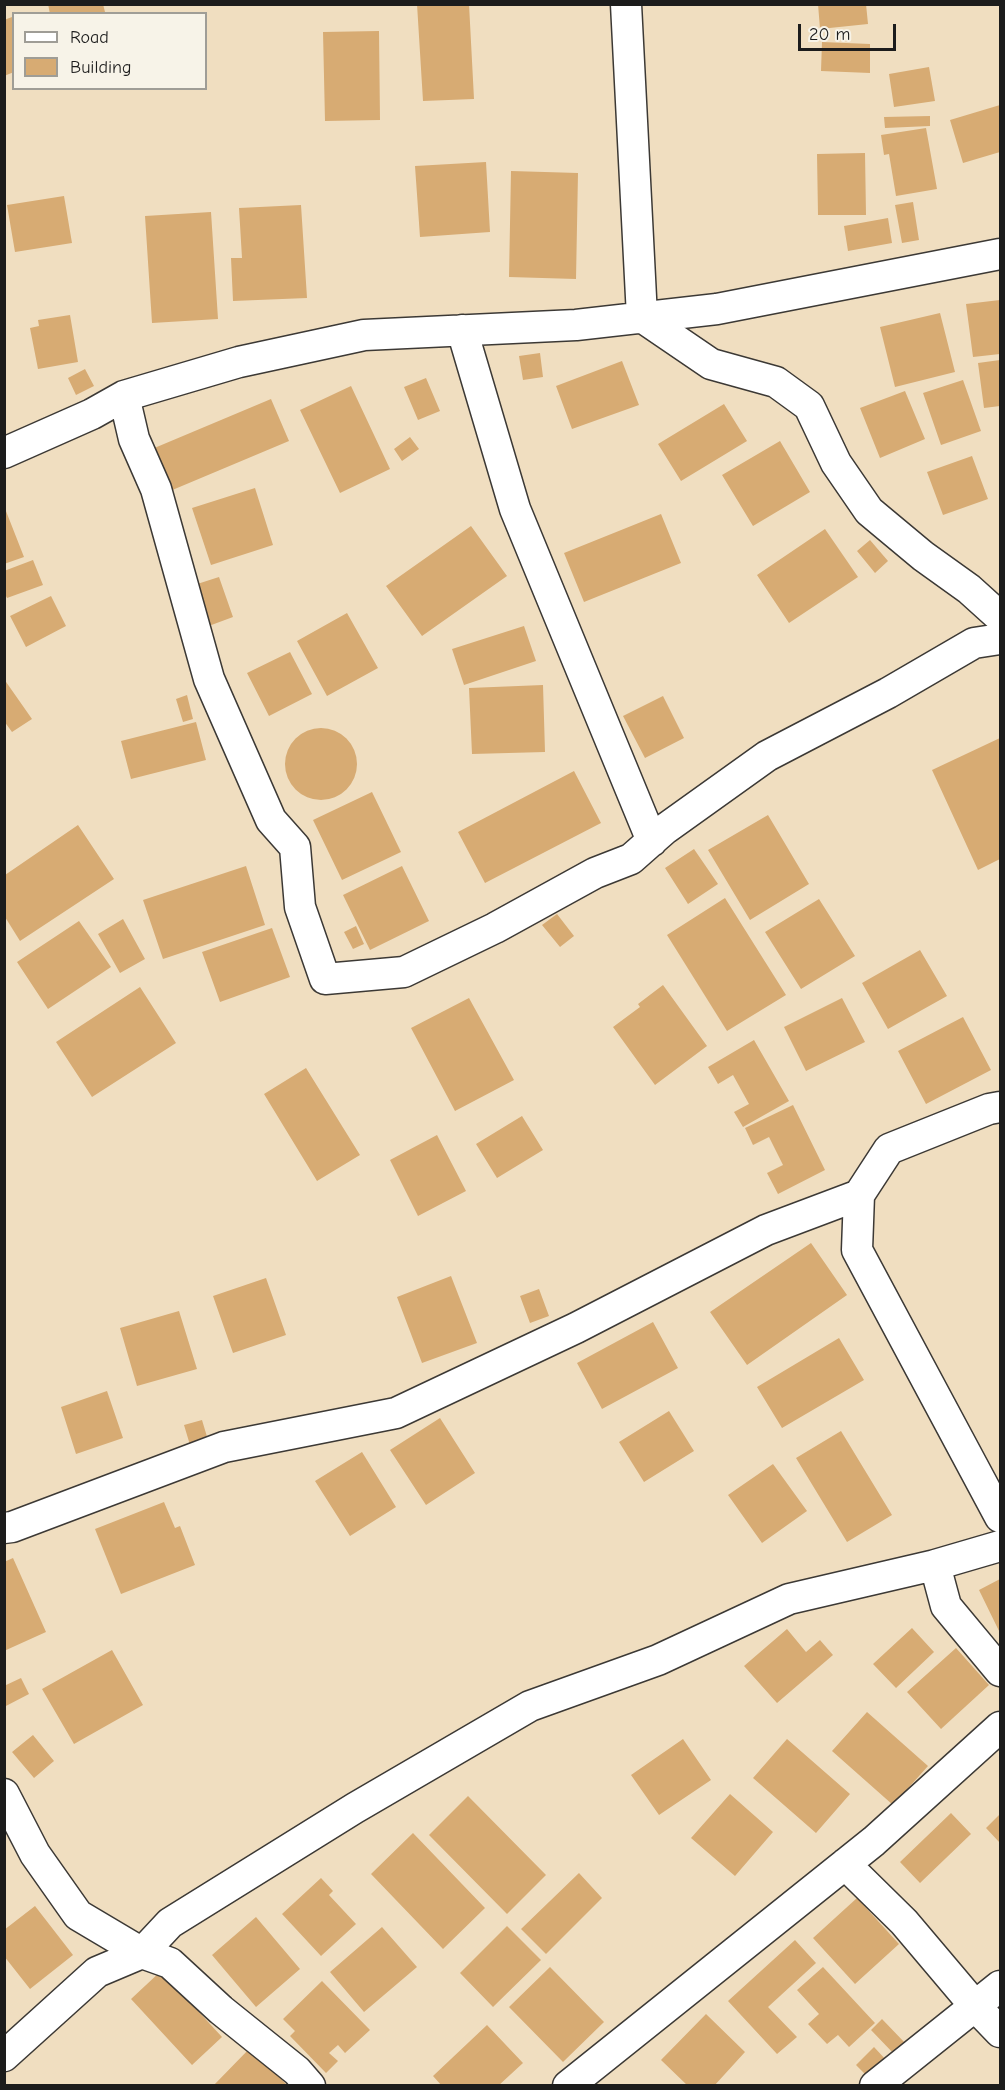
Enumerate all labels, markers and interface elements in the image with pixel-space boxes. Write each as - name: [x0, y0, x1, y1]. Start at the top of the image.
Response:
- legend: [12, 12, 207, 90]
- scale bar: [801, 12, 898, 50]
- text: 20 m: [809, 24, 850, 45]
- text: Road: [70, 27, 109, 48]
- text: Building: [70, 57, 132, 78]

